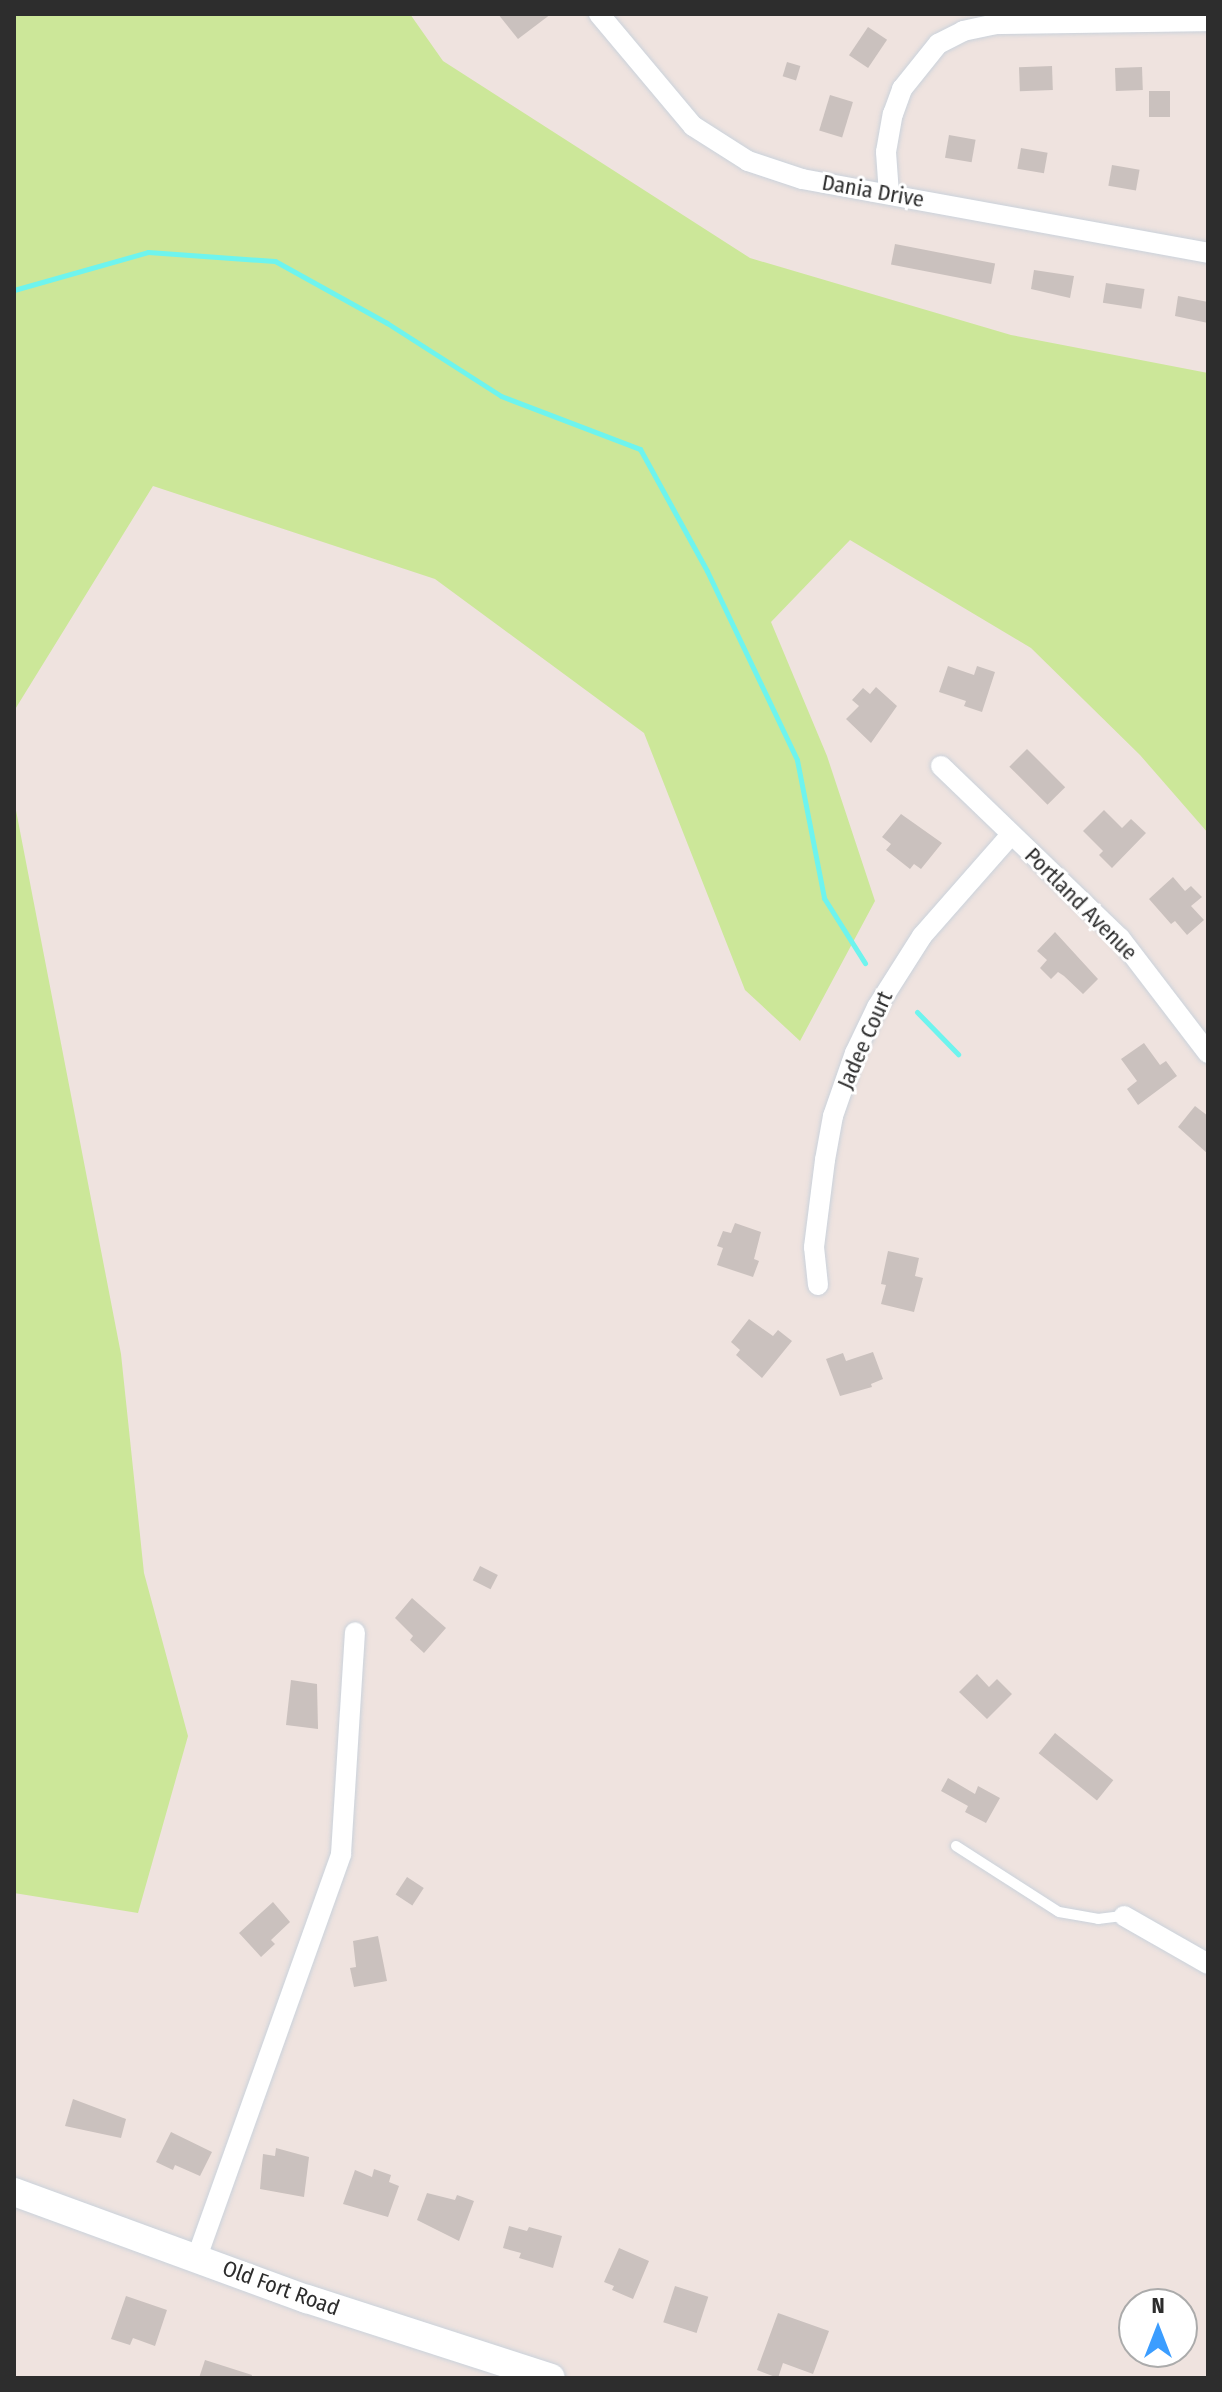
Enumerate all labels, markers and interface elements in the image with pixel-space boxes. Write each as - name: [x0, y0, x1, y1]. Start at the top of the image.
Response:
- street label: Dania Drive: [820, 169, 926, 213]
- street label: Portland Avenue: [1019, 842, 1143, 966]
- street label: Jadee Court: [832, 987, 898, 1093]
- street label: Old Fort Road: [219, 2255, 343, 2321]
- north arrow: [1118, 2288, 1198, 2368]
- text: N: [1151, 2292, 1165, 2319]

